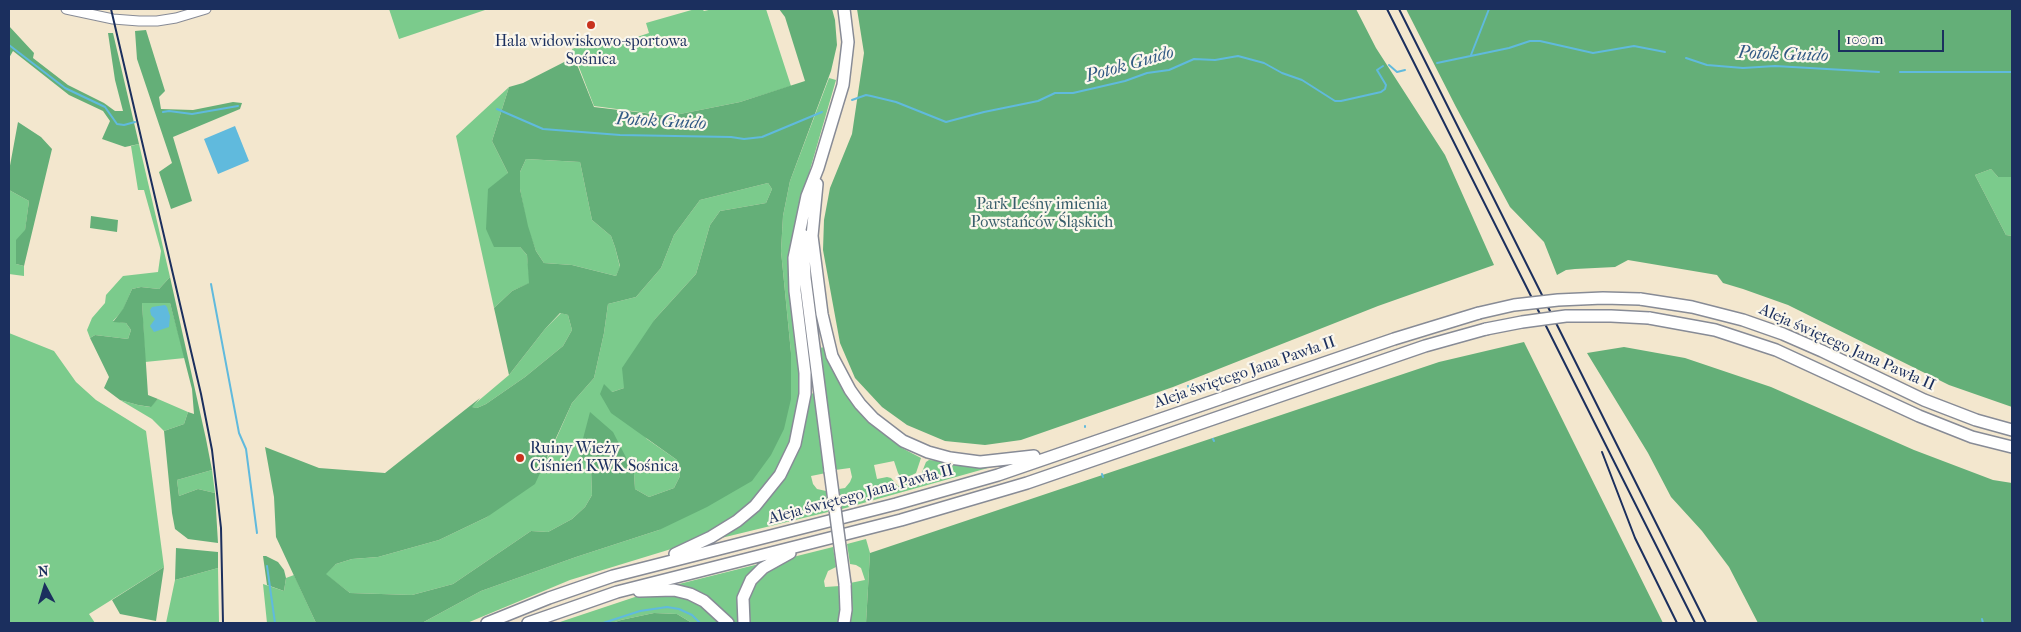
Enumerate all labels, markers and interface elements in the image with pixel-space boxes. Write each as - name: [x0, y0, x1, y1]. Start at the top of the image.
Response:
- marker: Hala widowiskowo-sportowa Sośnica: [585, 19, 597, 31]
- scale bar: [1841, 20, 1947, 52]
- text: 100 m: [1846, 30, 1884, 48]
- place label: Hala widowiskowo-sportowa Sośnica: [495, 32, 687, 70]
- water label: Potok Guido: [1083, 42, 1177, 88]
- water label: Potok Guido: [1737, 43, 1829, 67]
- water label: Potok Guido: [615, 109, 707, 135]
- park label: Park Leśny imienia Powstańców Śląskich: [971, 195, 1113, 233]
- street label: Aleja świętego Jana Pawła II: [1756, 300, 1938, 396]
- street label: Aleja świętego Jana Pawła II: [1152, 333, 1338, 413]
- place label: Ruiny Wieży Ciśnień KWK Sośnica: [530, 439, 679, 477]
- marker: Ruiny Wieży Ciśnień KWK Sośnica: [514, 452, 526, 464]
- street label: Aleja świętego Jana Pawła II: [766, 461, 956, 529]
- north arrow: [20, 562, 70, 612]
- text: N: [37, 563, 50, 581]

